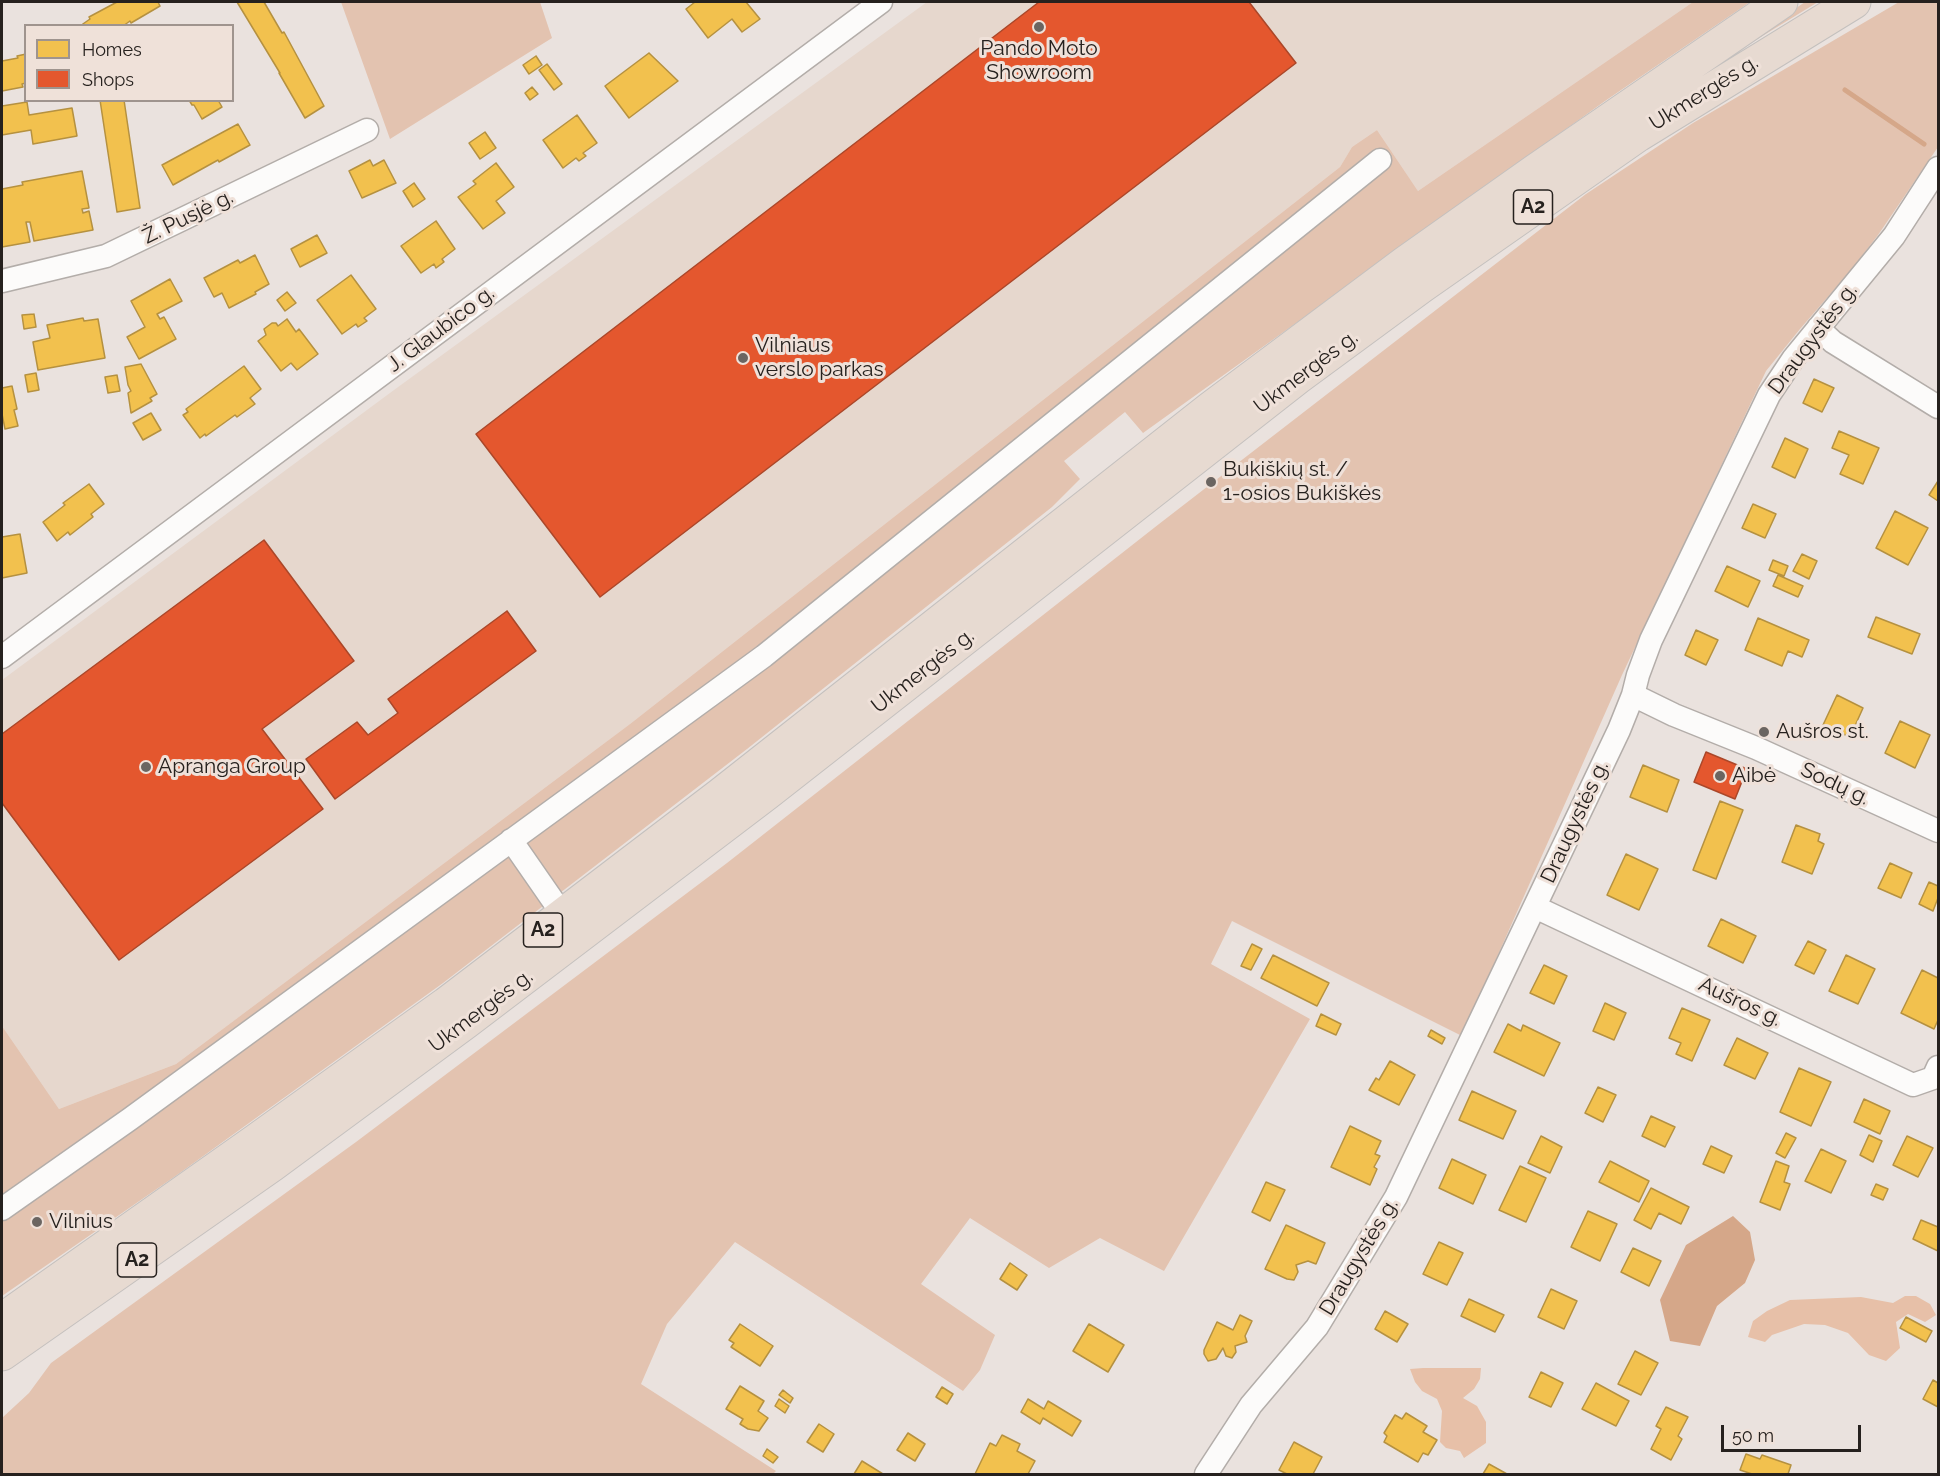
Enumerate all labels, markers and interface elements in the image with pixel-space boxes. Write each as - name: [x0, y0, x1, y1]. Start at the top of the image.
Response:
- marker: Pando Moto Showroom: [1032, 20, 1046, 34]
- legend: [24, 24, 234, 102]
- place label: Pando Moto Showroom: [980, 36, 1098, 86]
- text: Homes: [82, 39, 142, 60]
- street label: Ukmergės g.: [1645, 50, 1763, 136]
- text: Shops: [82, 69, 134, 90]
- street label: Ž. Pusjė g.: [139, 184, 237, 250]
- road number: A2: [1514, 190, 1552, 224]
- street label: Draugystės g.: [1763, 279, 1863, 399]
- street label: J. Glaubico g.: [382, 281, 500, 377]
- street label: Ukmergės g.: [1249, 325, 1363, 419]
- place label: Vilniaus verslo parkas: [755, 333, 884, 383]
- marker: Vilniaus verslo parkas: [736, 351, 750, 365]
- place label: Bukiškių st. / 1-osios Bukiškės: [1223, 457, 1381, 507]
- marker: Bukiškių st. / 1-osios Bukiškės: [1204, 475, 1218, 489]
- street label: Ukmergės g.: [867, 623, 979, 719]
- place label: Aušros st.: [1776, 719, 1869, 745]
- marker: Aušros st.: [1757, 725, 1771, 739]
- place label: Apranga Group: [158, 754, 306, 780]
- street label: Draugystės g.: [1536, 757, 1614, 887]
- street label: Sodų g.: [1797, 757, 1873, 811]
- marker: Apranga Group: [139, 760, 153, 774]
- place label: Aibė: [1732, 763, 1776, 789]
- marker: Aibė: [1713, 769, 1727, 783]
- road number: A2: [524, 913, 562, 947]
- street label: Ukmergės g.: [424, 964, 538, 1058]
- street label: Aušros g.: [1695, 972, 1785, 1032]
- street label: Draugystės g.: [1314, 1194, 1404, 1320]
- place label: Vilnius: [49, 1209, 113, 1235]
- marker: Vilnius: [30, 1215, 44, 1229]
- road number: A2: [118, 1243, 156, 1277]
- scale bar: [1724, 1413, 1864, 1451]
- text: 50 m: [1732, 1425, 1774, 1446]

